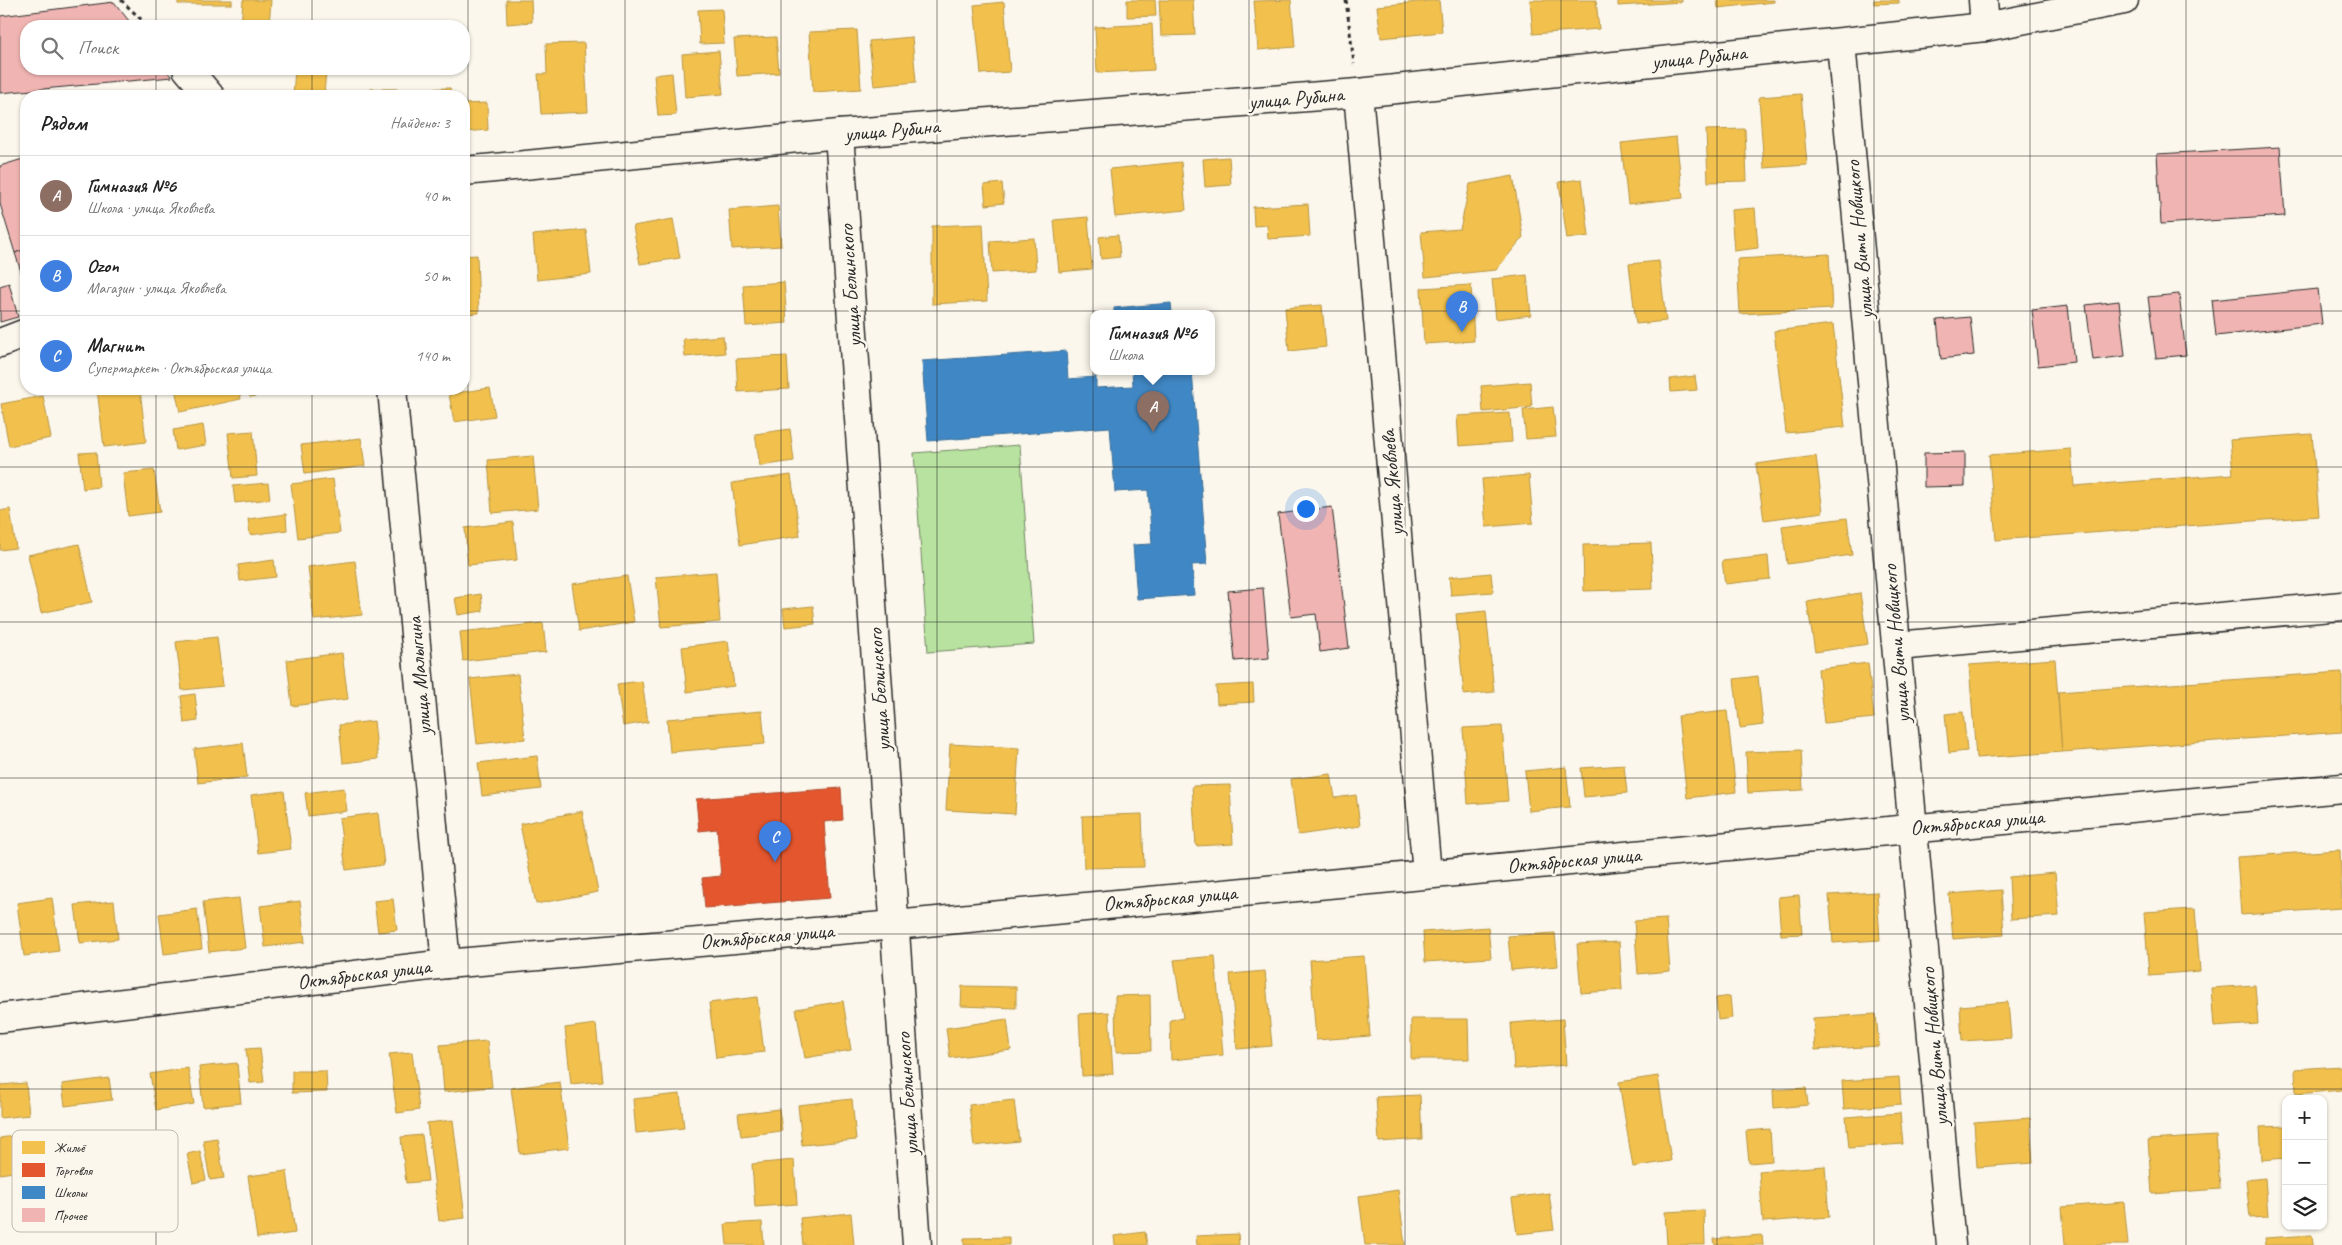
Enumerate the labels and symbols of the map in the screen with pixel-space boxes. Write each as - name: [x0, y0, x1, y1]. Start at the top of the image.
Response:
- street label: улица Рубина: [1648, 39, 1750, 75]
- street label: улица Рубина: [1245, 81, 1347, 115]
- street label: улица Рубина: [841, 113, 943, 147]
- street label: улица Вити Новицкого: [1839, 158, 1879, 322]
- street label: улица Белинского: [833, 222, 867, 350]
- pin: B: [1446, 291, 1478, 332]
- pin: A: [1137, 391, 1169, 432]
- street label: улица Яковлева: [1374, 426, 1410, 539]
- your location: [1293, 496, 1319, 522]
- street label: улица Вити Новицкого: [1876, 562, 1916, 726]
- street label: улица Малыгина: [401, 614, 437, 738]
- street label: улица Белинского: [862, 626, 896, 754]
- street label: Октябрьская улица: [1909, 803, 2047, 841]
- pin: C: [759, 821, 791, 862]
- street label: Октябрьская улица: [1506, 841, 1644, 879]
- street label: Октябрьская улица: [1102, 879, 1240, 917]
- street label: Октябрьская улица: [699, 917, 837, 955]
- street label: Октябрьская улица: [296, 953, 435, 995]
- street label: улица Вити Новицкого: [1914, 965, 1954, 1129]
- street label: улица Белинского: [890, 1030, 924, 1158]
- legend: [12, 1130, 178, 1232]
- text: Жильё: [54, 1139, 87, 1156]
- text: Торговля: [54, 1162, 93, 1179]
- text: Школы: [54, 1184, 88, 1201]
- text: Прочее: [54, 1207, 88, 1224]

